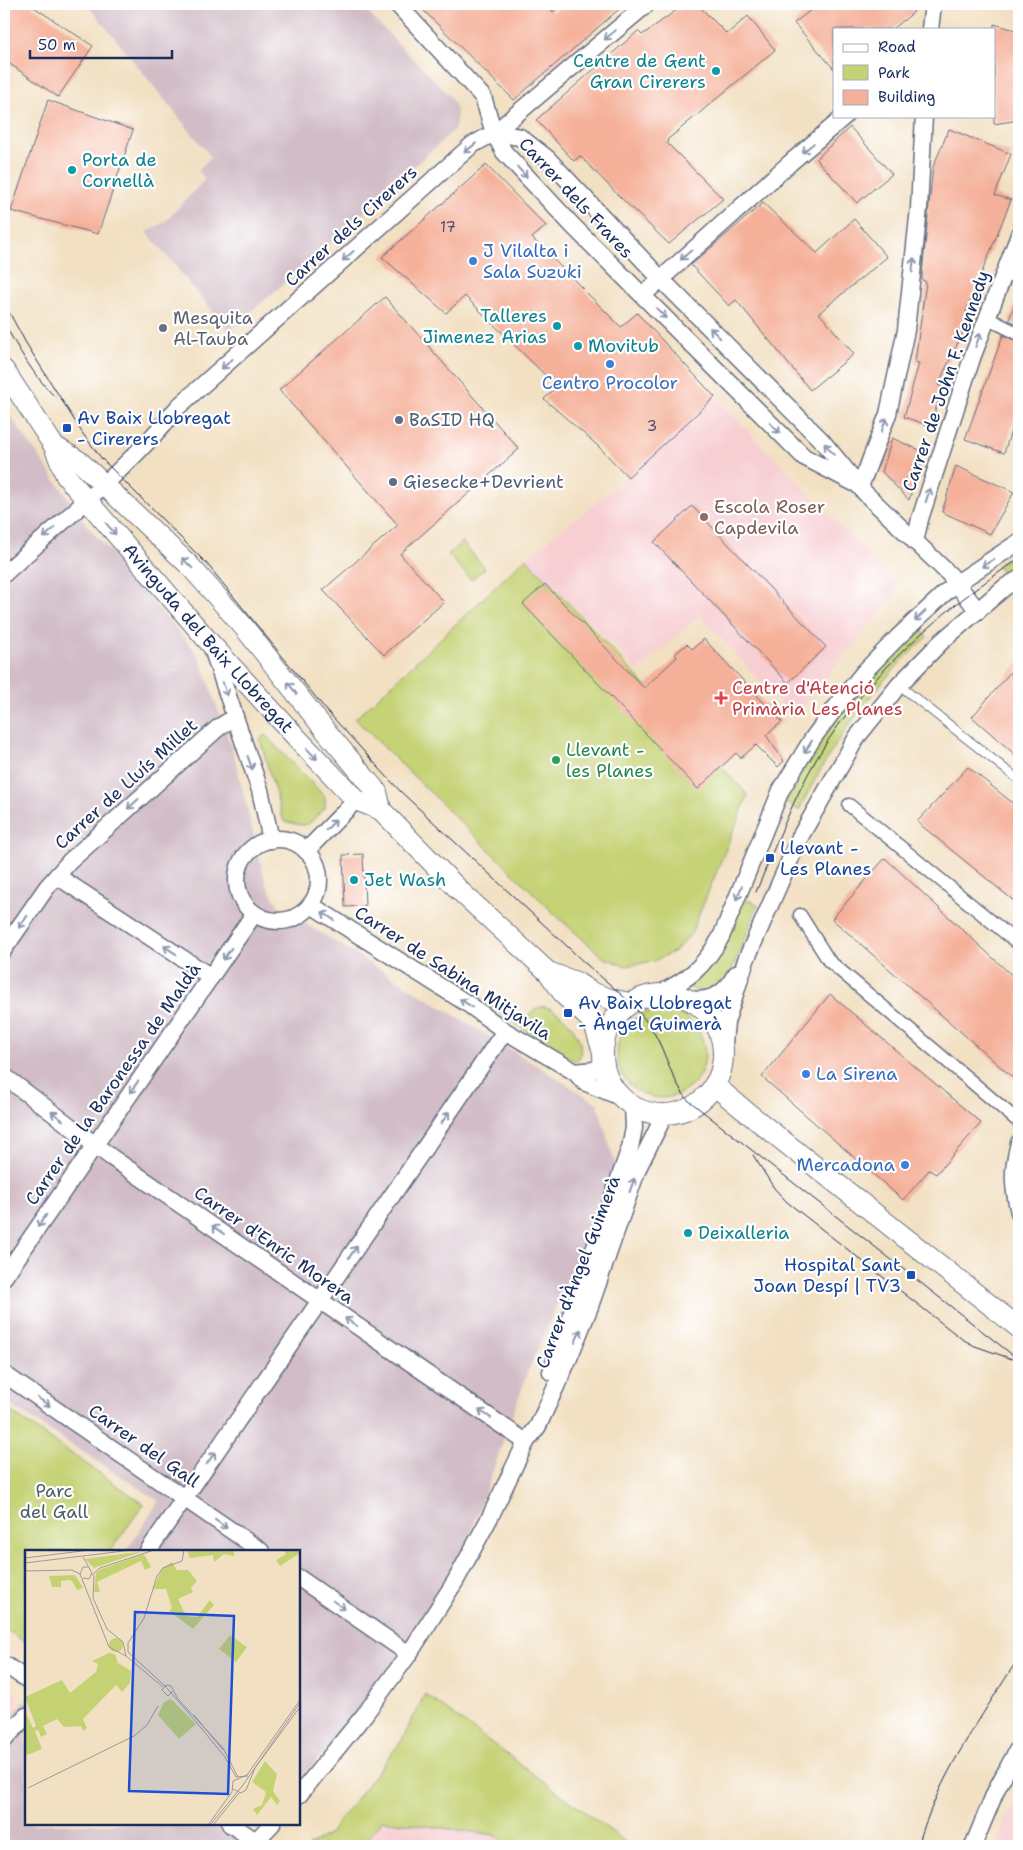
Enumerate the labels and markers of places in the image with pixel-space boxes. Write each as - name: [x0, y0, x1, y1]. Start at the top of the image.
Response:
- place label: Centre de Gent Gran Cirerers: [573, 49, 706, 94]
- marker: Centre de Gent Gran Cirerers: [710, 65, 722, 77]
- place label: Porta de Cornellà: [82, 148, 157, 193]
- marker: Porta de Cornellà: [66, 164, 78, 176]
- place label: J Vilalta i Sala Suzuki: [483, 239, 582, 284]
- marker: J Vilalta i Sala Suzuki: [467, 255, 479, 267]
- place label: Talleres Jimenez Arias: [423, 304, 547, 349]
- place label: Mesquita Al-Tauba: [173, 306, 253, 351]
- marker: Talleres Jimenez Arias: [551, 320, 563, 332]
- marker: Mesquita Al-Tauba: [157, 322, 169, 334]
- place label: Movitub: [588, 334, 659, 358]
- marker: Movitub: [572, 340, 584, 352]
- marker: Centro Procolor: [604, 358, 616, 370]
- place label: Centro Procolor: [542, 371, 678, 395]
- place label: Av Baix Llobregat - Cirerers: [77, 406, 231, 451]
- place label: BaSID HQ: [409, 408, 495, 432]
- marker: BaSID HQ: [393, 414, 405, 426]
- marker: Av Baix Llobregat - Cirerers: [61, 422, 73, 434]
- place label: Giesecke+Devrient: [403, 470, 564, 494]
- marker: Giesecke+Devrient: [387, 476, 399, 488]
- place label: Escola Roser Capdevila: [714, 495, 825, 540]
- marker: Escola Roser Capdevila: [698, 511, 710, 523]
- place label: Centre d'Atenció Primària Les Planes: [732, 676, 903, 721]
- marker: Centre d'Atenció Primària Les Planes: [714, 691, 728, 705]
- place label: Llevant - les Planes: [566, 738, 653, 783]
- marker: Llevant - les Planes: [550, 754, 562, 766]
- place label: Llevant - Les Planes: [780, 836, 871, 881]
- marker: Llevant - Les Planes: [764, 852, 776, 864]
- place label: Jet Wash: [364, 868, 446, 892]
- marker: Jet Wash: [348, 874, 360, 886]
- place label: Av Baix Llobregat - Àngel Guimerà: [578, 991, 732, 1036]
- marker: Av Baix Llobregat - Àngel Guimerà: [562, 1007, 574, 1019]
- place label: La Sirena: [816, 1062, 897, 1086]
- marker: La Sirena: [800, 1068, 812, 1080]
- place label: Mercadona: [796, 1153, 895, 1177]
- marker: Mercadona: [899, 1159, 911, 1171]
- place label: Deixalleria: [698, 1221, 789, 1245]
- marker: Deixalleria: [682, 1227, 694, 1239]
- place label: Hospital Sant Joan Despí | TV3: [753, 1253, 901, 1298]
- marker: Hospital Sant Joan Despí | TV3: [905, 1269, 917, 1281]

